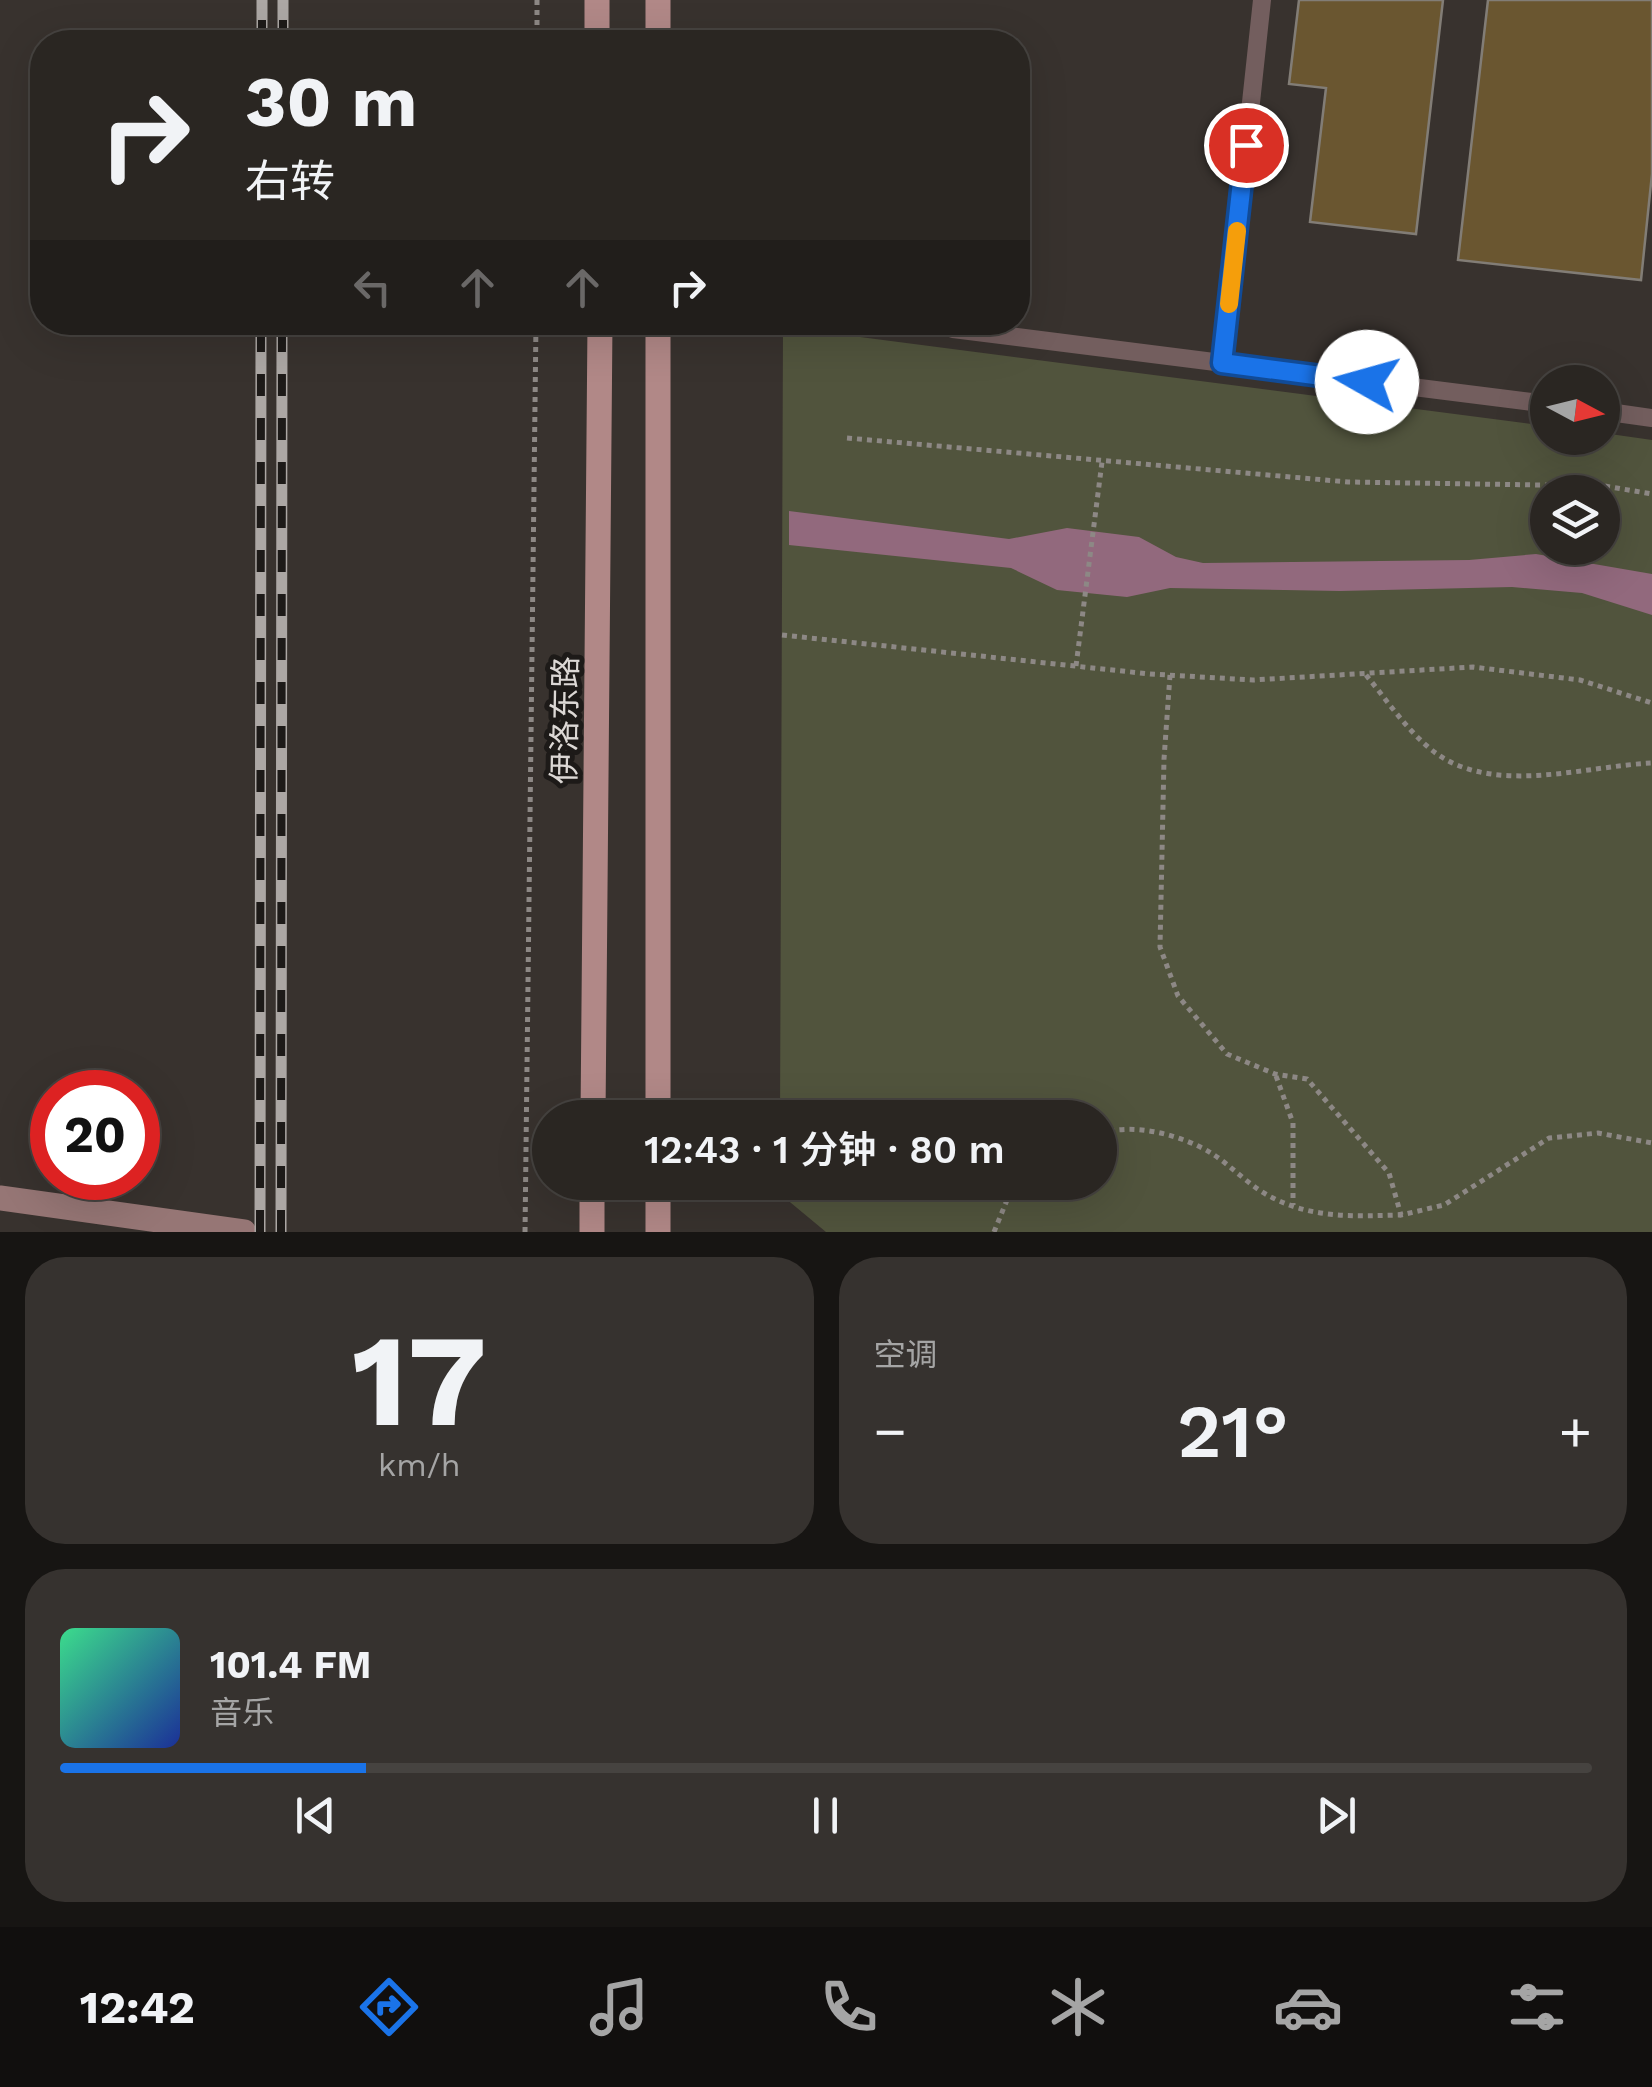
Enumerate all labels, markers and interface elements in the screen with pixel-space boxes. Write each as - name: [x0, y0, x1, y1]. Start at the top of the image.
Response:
- text: 30 m: [245, 61, 417, 143]
- icon: right: [80, 70, 210, 200]
- pin: [1204, 103, 1289, 188]
- icon: arrive: [1219, 118, 1274, 173]
- text: 右转: [245, 155, 335, 208]
- icon: left: [345, 260, 400, 315]
- icon: ahead: [450, 260, 505, 315]
- icon: ahead: [555, 260, 610, 315]
- icon: right: [660, 260, 715, 315]
- position arrow: [1315, 330, 1419, 434]
- north arrow: [1530, 365, 1620, 455]
- map controls: [1530, 365, 1620, 565]
- button: layers: [1530, 475, 1620, 565]
- street label: 伊洛东路: [545, 656, 585, 784]
- speed limit sign: 20: [30, 1070, 160, 1200]
- text: 12:43 · 1 分钟 · 80 m: [644, 1128, 1005, 1172]
- text: 17: [352, 1304, 487, 1457]
- text: 空调: [874, 1336, 938, 1374]
- text: 21°: [1177, 1387, 1289, 1475]
- text: −: [874, 1399, 907, 1463]
- text: +: [1559, 1399, 1592, 1463]
- text: km/h: [378, 1446, 460, 1484]
- text: 101.4 FM: [210, 1643, 371, 1687]
- text: 音乐: [210, 1694, 274, 1732]
- icon: previous: [288, 1788, 343, 1843]
- icon: pause: [798, 1788, 853, 1843]
- icon: next: [1309, 1788, 1364, 1843]
- icon: directions: [354, 1972, 424, 2042]
- icon: music: [584, 1972, 654, 2042]
- icon: phone: [814, 1972, 884, 2042]
- icon: climate: [1043, 1972, 1113, 2042]
- icon: car: [1273, 1972, 1343, 2042]
- icon: filters: [1502, 1972, 1572, 2042]
- text: 12:42: [80, 1981, 195, 2034]

